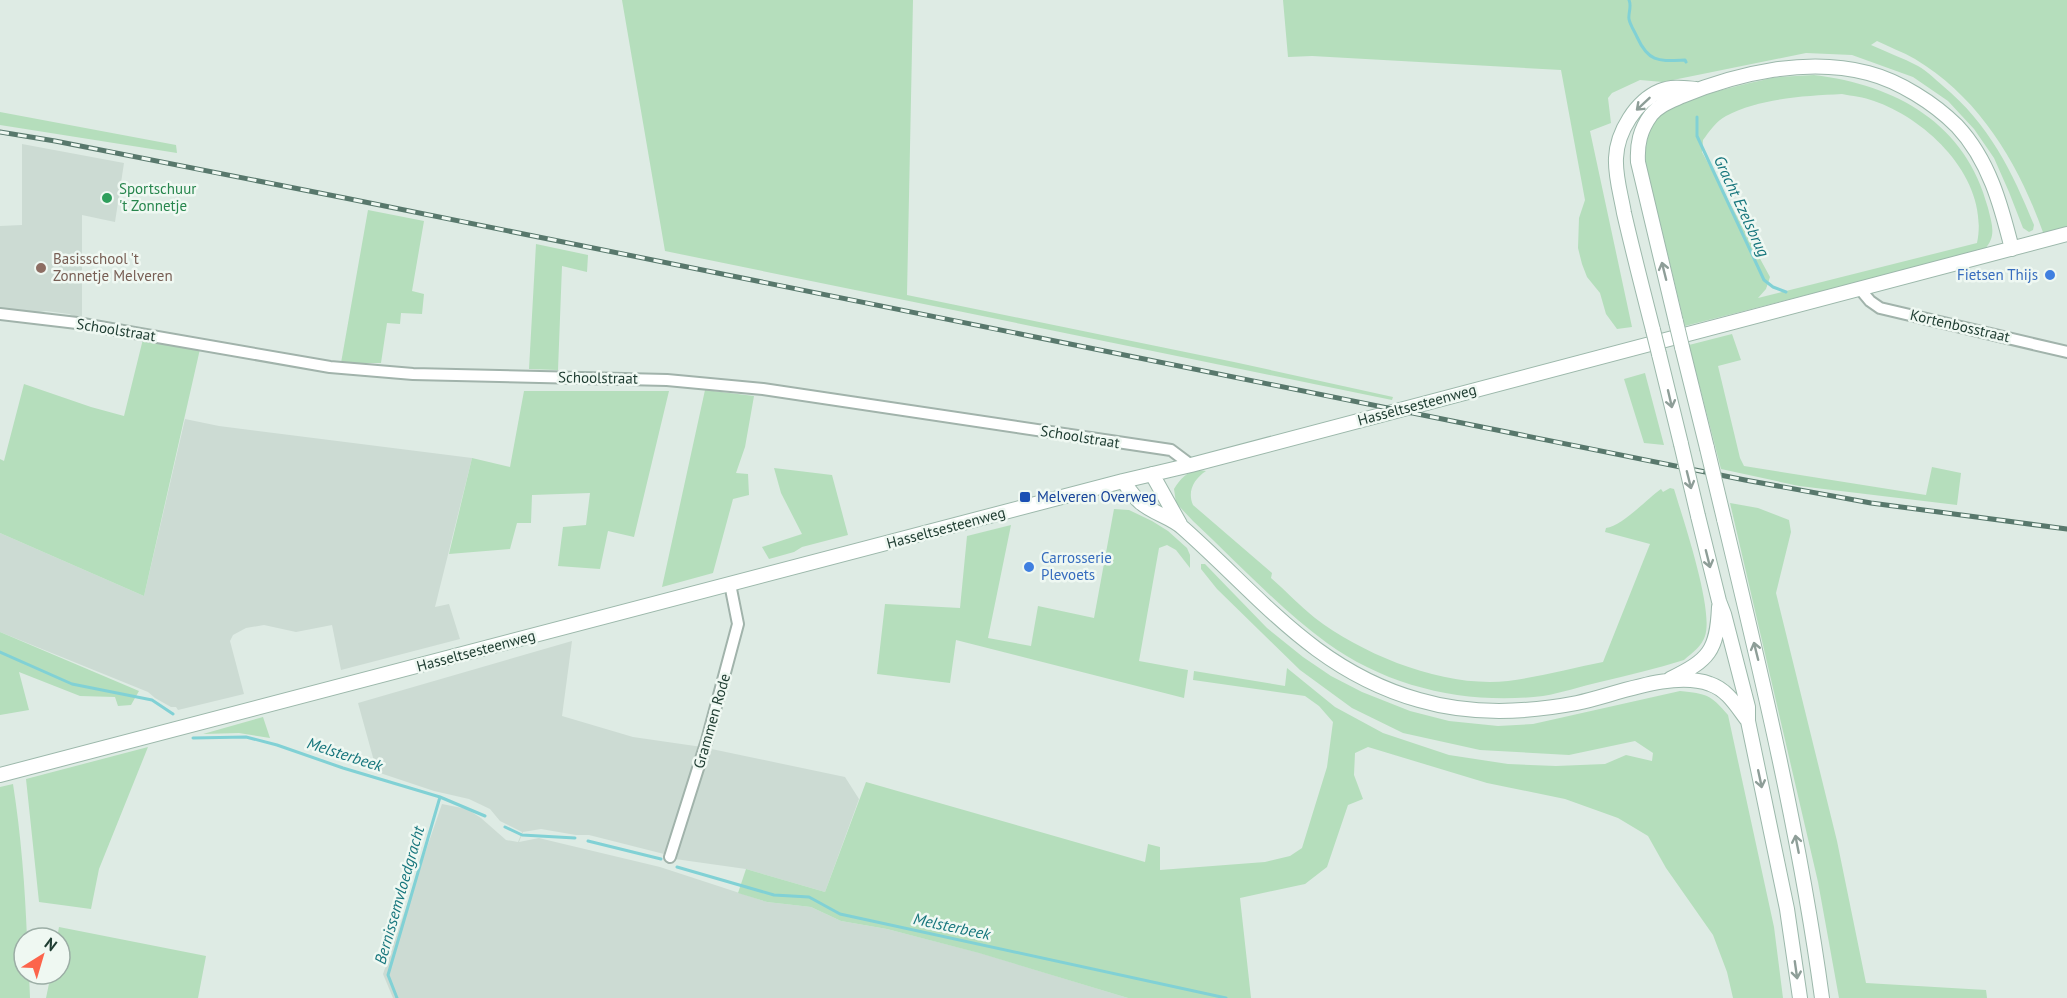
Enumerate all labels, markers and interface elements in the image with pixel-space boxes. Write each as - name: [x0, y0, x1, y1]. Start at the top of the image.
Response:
- one-way arrow: [1636, 97, 1651, 111]
- water label: Gracht Ezelsbrug: [1710, 152, 1774, 260]
- place label: Sportschuur 't Zonnetje: [119, 179, 196, 215]
- marker: Sportschuur 't Zonnetje: [100, 191, 114, 205]
- place label: Basisschool 't Zonnetje Melveren: [53, 249, 173, 285]
- marker: Basisschool 't Zonnetje Melveren: [34, 261, 48, 275]
- one-way arrow: [1657, 262, 1669, 281]
- place label: Fietsen Thijs: [1957, 265, 2038, 284]
- marker: Fietsen Thijs: [2043, 268, 2057, 282]
- street label: Kortenbosstraat: [1908, 305, 2012, 346]
- street label: Schoolstraat: [75, 314, 157, 345]
- street label: Schoolstraat: [558, 367, 638, 388]
- street label: Hasseltsesteenweg: [1355, 380, 1478, 429]
- one-way arrow: [1664, 389, 1676, 408]
- street label: Schoolstraat: [1039, 421, 1121, 452]
- one-way arrow: [1684, 470, 1696, 489]
- place label: Melveren Overweg: [1037, 487, 1157, 506]
- marker: Melveren Overweg: [1018, 490, 1032, 504]
- street label: Hasseltsesteenweg: [884, 503, 1007, 552]
- place label: Carrosserie Plevoets: [1041, 548, 1112, 584]
- one-way arrow: [1703, 549, 1715, 568]
- marker: Carrosserie Plevoets: [1022, 560, 1036, 574]
- street label: Hasseltsesteenweg: [414, 626, 537, 675]
- one-way arrow: [1750, 642, 1762, 661]
- street label: Grammen Rode: [689, 671, 734, 771]
- water label: Melsterbeek: [305, 732, 386, 776]
- one-way arrow: [1755, 768, 1766, 788]
- water label: Bernissemvloedgracht: [370, 823, 429, 966]
- one-way arrow: [1791, 835, 1802, 855]
- water label: Melsterbeek: [912, 908, 993, 944]
- north arrow: [12, 926, 72, 986]
- text: N: [41, 933, 61, 955]
- one-way arrow: [1790, 960, 1801, 980]

